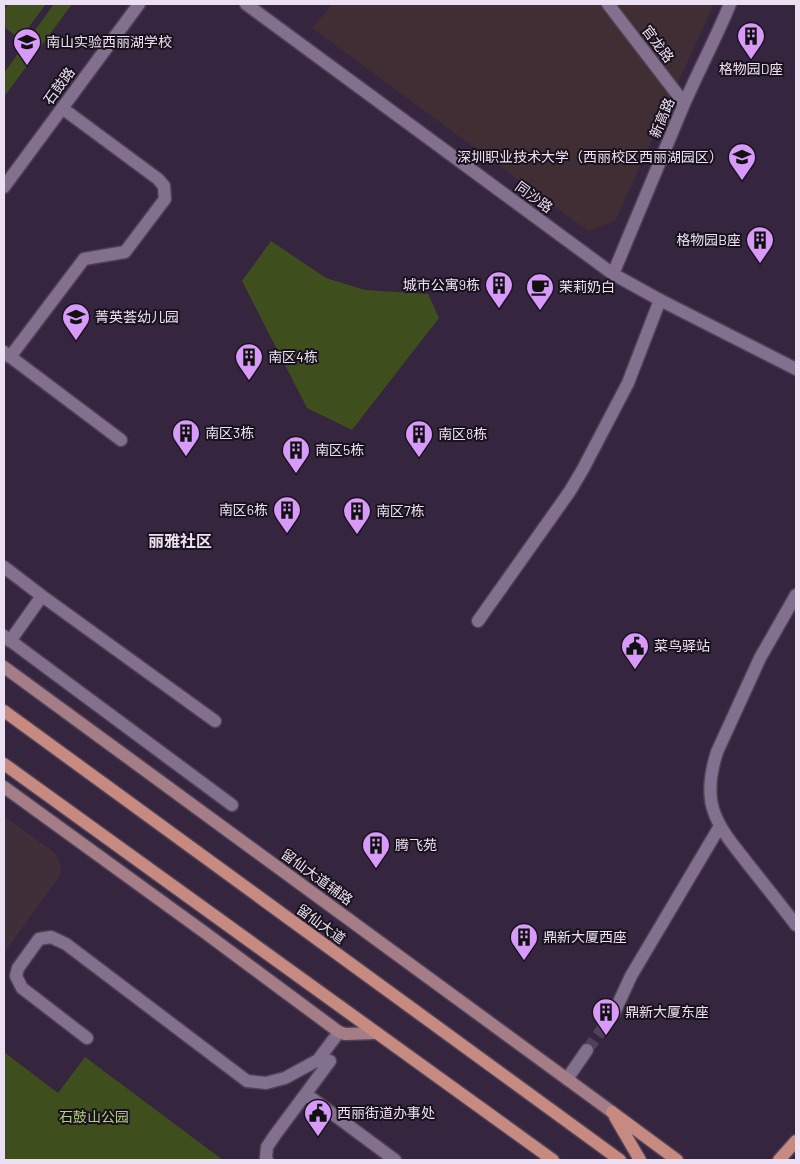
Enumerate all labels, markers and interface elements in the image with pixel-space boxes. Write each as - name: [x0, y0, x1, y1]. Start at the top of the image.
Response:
- building icon: 格物园D座: [736, 21, 766, 60]
- street label: 官龙路: [639, 22, 678, 66]
- school or university icon: 南山实验西丽湖学校: [12, 27, 42, 66]
- place label: 南山实验西丽湖学校: [46, 33, 172, 50]
- place label: 格物园D座: [719, 60, 783, 77]
- street label: 石鼓路: [39, 64, 78, 108]
- street label: 新高路: [646, 95, 678, 140]
- school or university icon: 深圳职业技术大学（西丽校区西丽湖园区）: [727, 142, 757, 181]
- place label: 深圳职业技术大学（西丽校区西丽湖园区）: [457, 148, 723, 165]
- street label: 同沙路: [512, 177, 556, 216]
- building icon: 格物园B座: [745, 225, 775, 264]
- place label: 格物园B座: [676, 231, 741, 248]
- building icon: 城市公寓9栋: [484, 270, 514, 309]
- cafe icon: 茉莉奶白: [525, 272, 555, 311]
- place label: 城市公寓9栋: [403, 276, 480, 293]
- place label: 茉莉奶白: [559, 278, 615, 295]
- school or university icon: 菁英荟幼儿园: [61, 302, 91, 341]
- place label: 菁英荟幼儿园: [95, 308, 179, 325]
- building icon: 南区4栋: [234, 342, 264, 381]
- place label: 南区4栋: [268, 348, 318, 365]
- building icon: 南区3栋: [171, 418, 201, 457]
- building icon: 南区8栋: [404, 419, 434, 458]
- place label: 南区3栋: [205, 424, 254, 441]
- place label: 南区8栋: [438, 425, 487, 442]
- building icon: 南区5栋: [281, 435, 311, 474]
- place label: 南区5栋: [315, 441, 364, 458]
- building icon: 南区6栋: [272, 495, 302, 534]
- building icon: 南区7栋: [342, 496, 372, 535]
- place label: 南区6栋: [219, 501, 268, 518]
- place label: 南区7栋: [376, 502, 425, 519]
- district label: 丽雅社区: [148, 531, 212, 550]
- public building icon: 菜鸟驿站: [620, 631, 650, 670]
- place label: 菜鸟驿站: [654, 637, 710, 654]
- building icon: 腾飞苑: [361, 830, 391, 869]
- place label: 腾飞苑: [395, 836, 437, 853]
- street label: 留仙大道辅路: [278, 845, 356, 908]
- street label: 留仙大道: [294, 900, 349, 947]
- building icon: 鼎新大厦西座: [509, 922, 539, 961]
- place label: 鼎新大厦西座: [543, 928, 627, 945]
- building icon: 鼎新大厦东座: [591, 997, 621, 1036]
- place label: 鼎新大厦东座: [625, 1003, 709, 1020]
- public building icon: 西丽街道办事处: [303, 1098, 333, 1137]
- place label: 西丽街道办事处: [337, 1104, 435, 1121]
- park label: 石鼓山公园: [59, 1108, 129, 1125]

